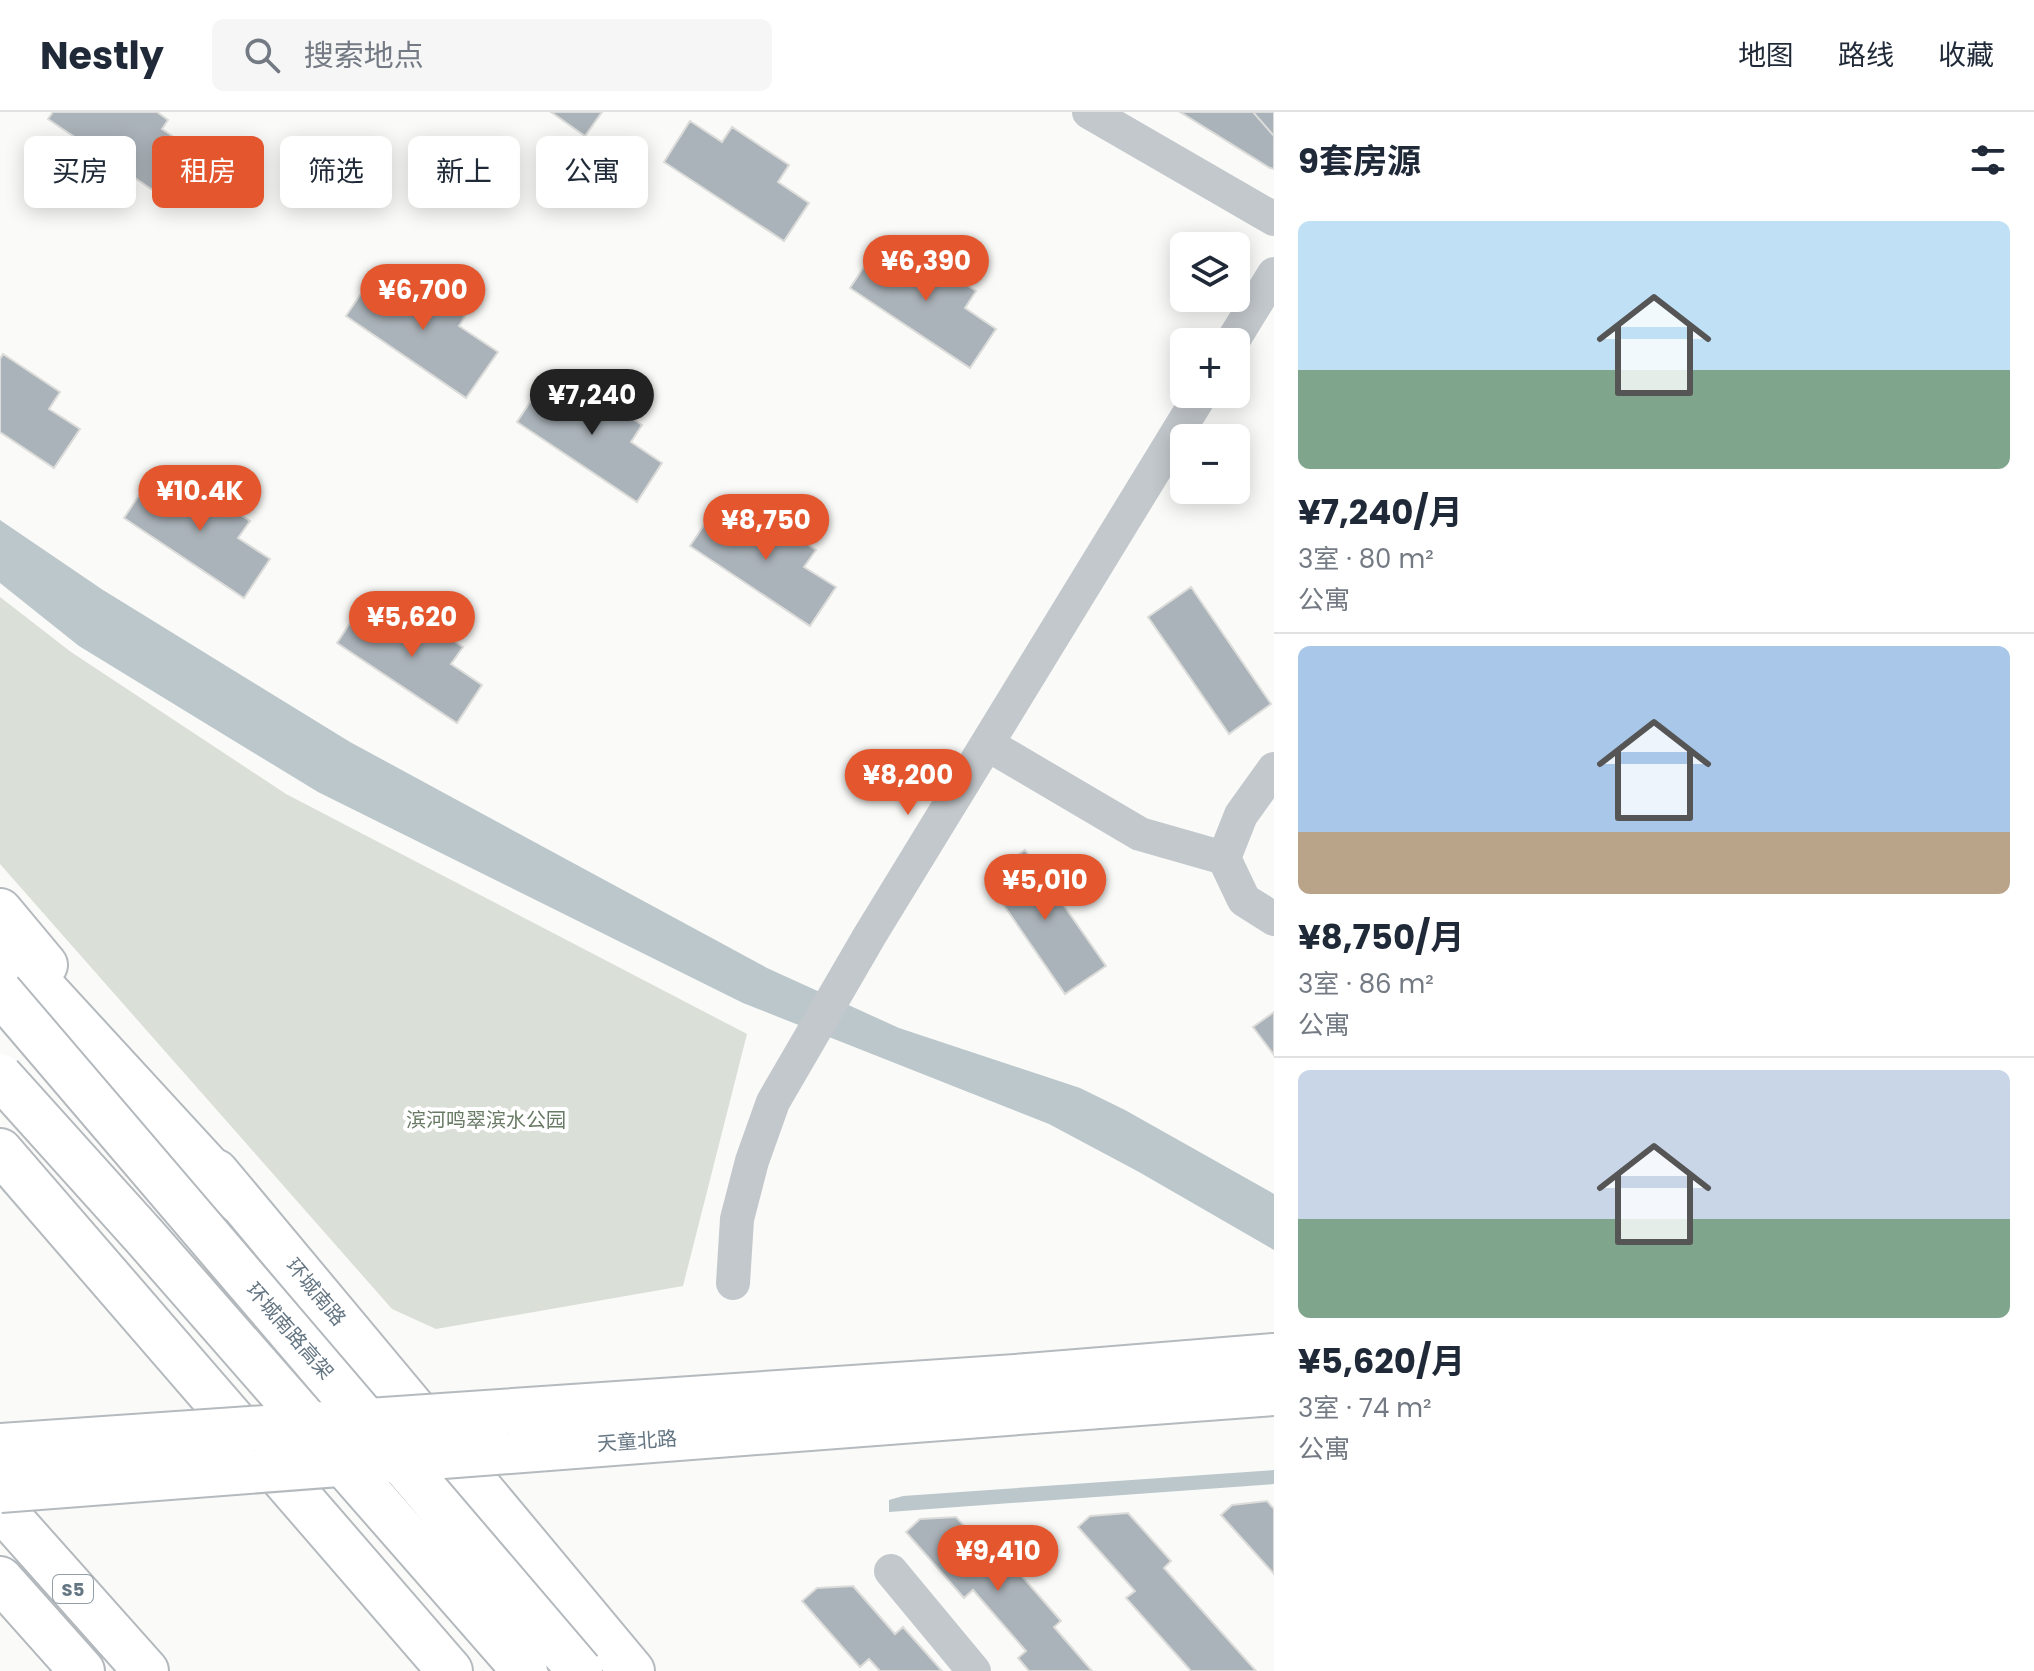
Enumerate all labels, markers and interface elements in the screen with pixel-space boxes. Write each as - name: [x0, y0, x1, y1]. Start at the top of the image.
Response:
- search box: [212, 19, 772, 91]
- text: Nestly: [40, 29, 164, 82]
- icon: search: [240, 33, 284, 77]
- text: 搜索地点: [304, 34, 424, 77]
- text: 地图: [1738, 36, 1794, 75]
- text: 路线: [1838, 36, 1894, 75]
- text: 收藏: [1938, 36, 1994, 75]
- chip: 买房: [24, 136, 136, 208]
- chip: 租房: [152, 136, 264, 208]
- chip: 筛选: [280, 136, 392, 208]
- chip: 新上: [408, 136, 520, 208]
- chip: 公寓: [536, 136, 648, 208]
- text: 9套房源: [1298, 137, 1421, 185]
- icon: filters: [1966, 138, 2010, 182]
- map controls: [1170, 232, 1250, 504]
- button: layers: [1170, 232, 1250, 312]
- pin: ¥6,390: [861, 235, 991, 303]
- text: ¥6,390: [881, 243, 971, 279]
- pin: ¥6,700: [358, 264, 488, 332]
- text: ¥6,700: [378, 272, 468, 308]
- icon: home: [1582, 273, 1726, 417]
- button: +: [1170, 328, 1250, 408]
- pin: ¥7,240: [527, 369, 657, 437]
- text: ¥7,240: [548, 377, 636, 413]
- button: −: [1170, 424, 1250, 504]
- pin: ¥10.4K: [135, 465, 265, 533]
- text: ¥10.4K: [156, 473, 244, 509]
- text: ¥7,240/月: [1298, 488, 1463, 536]
- pin: ¥8,750: [701, 494, 831, 562]
- text: ¥8,750: [721, 502, 811, 538]
- text: 3室 · 80 m²: [1298, 541, 1434, 577]
- text: 公寓: [1298, 582, 1350, 618]
- pin: ¥5,620: [347, 591, 477, 659]
- text: ¥5,620: [367, 599, 457, 635]
- icon: home: [1582, 698, 1726, 842]
- pin: ¥8,200: [843, 749, 973, 817]
- text: ¥8,200: [863, 757, 953, 793]
- pin: ¥5,010: [980, 854, 1110, 922]
- text: ¥5,010: [1002, 862, 1088, 898]
- text: ¥8,750/月: [1298, 913, 1464, 961]
- text: 3室 · 86 m²: [1298, 966, 1434, 1002]
- text: 公寓: [1298, 1007, 1350, 1043]
- park label: 滨河鸣翠滨水公园: [406, 1106, 566, 1134]
- icon: home: [1582, 1122, 1726, 1266]
- street label: 环城南路: [280, 1252, 352, 1332]
- street label: 环城南路高架: [240, 1277, 340, 1385]
- text: ¥5,620/月: [1298, 1337, 1465, 1385]
- text: 3室 · 74 m²: [1298, 1390, 1432, 1426]
- street label: 天童北路: [596, 1424, 678, 1458]
- text: 公寓: [1298, 1431, 1350, 1467]
- pin: ¥9,410: [933, 1525, 1063, 1593]
- text: ¥9,410: [955, 1533, 1041, 1569]
- road number: S5: [53, 1575, 93, 1603]

